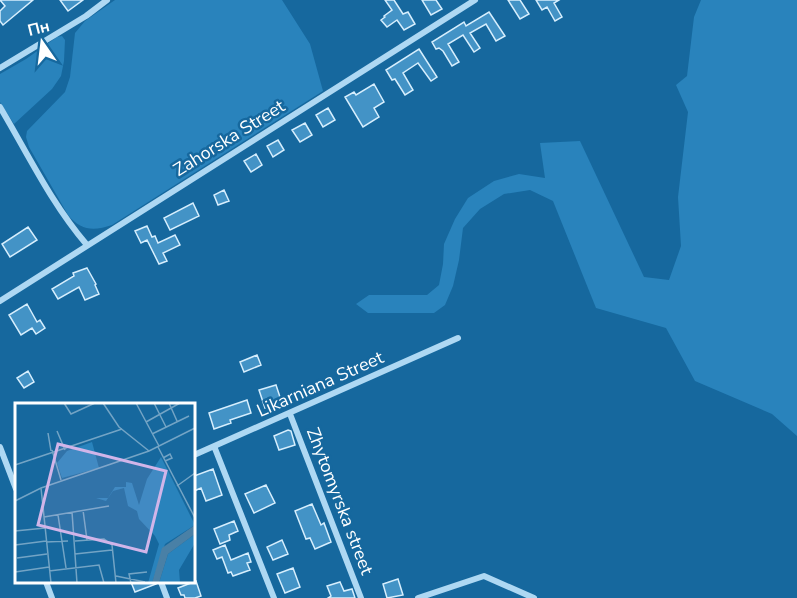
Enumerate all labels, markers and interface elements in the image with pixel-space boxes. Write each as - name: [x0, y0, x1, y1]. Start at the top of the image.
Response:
- north arrow: [12, 12, 72, 72]
- text: Пн: [25, 15, 52, 42]
- street label: Zahorska Street: [169, 94, 290, 182]
- street label: Likarniana Street: [253, 345, 388, 423]
- inset map: [15, 403, 195, 583]
- street label: Zhytomyrska street: [301, 424, 379, 579]

